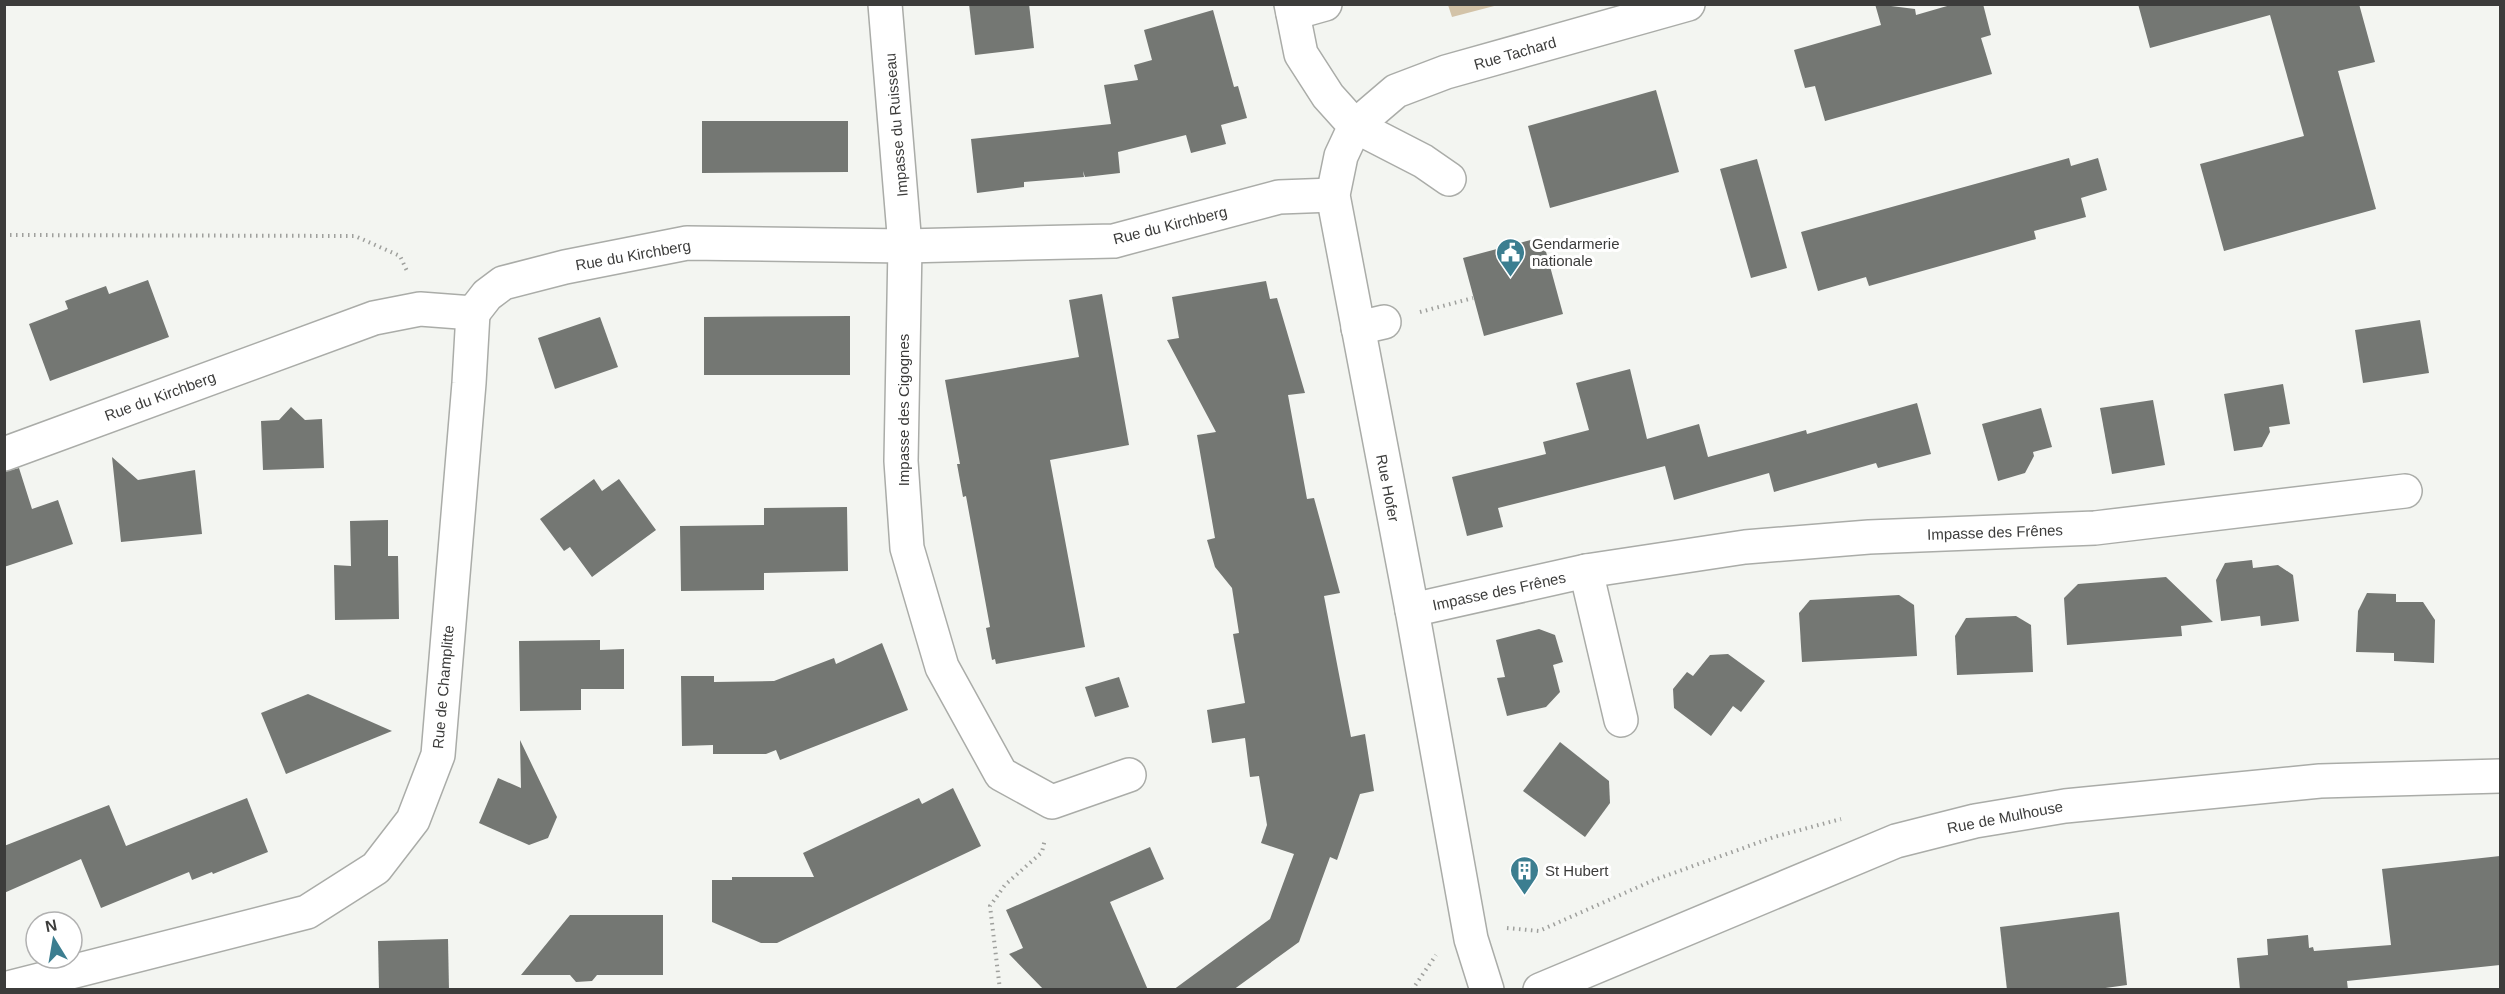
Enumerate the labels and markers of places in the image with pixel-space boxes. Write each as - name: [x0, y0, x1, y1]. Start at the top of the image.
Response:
- place label: Gendarmerie nationale: [1532, 235, 1620, 269]
- public building icon: Gendarmerie nationale: [1495, 236, 1527, 278]
- building icon: St Hubert: [1508, 854, 1540, 896]
- place label: St Hubert: [1545, 862, 1609, 879]

